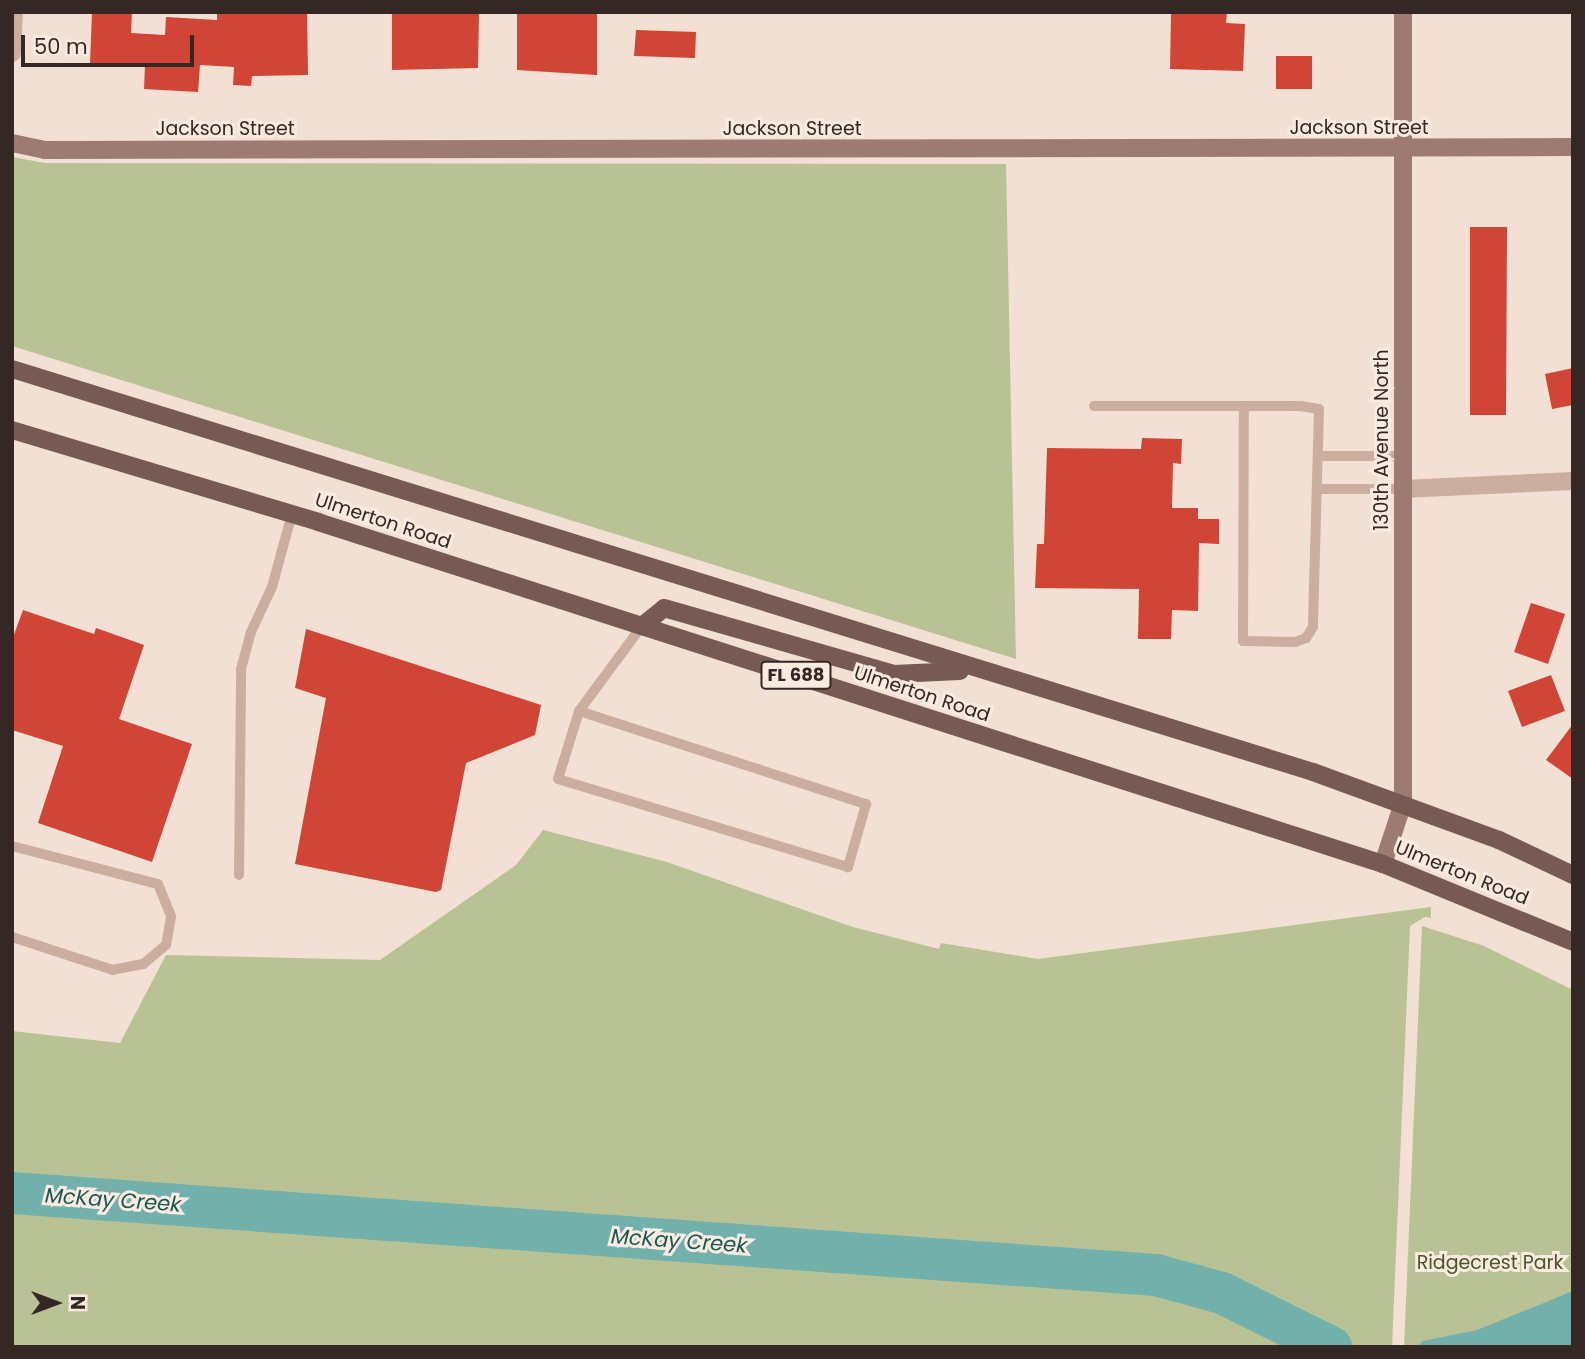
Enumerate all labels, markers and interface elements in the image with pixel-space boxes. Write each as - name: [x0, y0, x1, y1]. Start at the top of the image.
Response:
- scale bar: [24, 21, 198, 65]
- text: 50 m: [34, 32, 88, 61]
- street label: Jackson Street: [1289, 117, 1429, 139]
- street label: Jackson Street: [155, 118, 295, 140]
- street label: Jackson Street: [722, 118, 862, 140]
- street label: 130th Avenue North: [1371, 349, 1393, 531]
- street label: Ulmerton Road: [312, 488, 454, 554]
- road number: FL 688: [759, 660, 833, 690]
- street label: Ulmerton Road: [851, 661, 993, 727]
- street label: Ulmerton Road: [1392, 836, 1532, 910]
- water label: McKay Creek: [44, 1183, 182, 1217]
- water label: McKay Creek: [610, 1224, 748, 1258]
- park label: Ridgecrest Park: [1417, 1252, 1563, 1274]
- north arrow: [21, 1268, 91, 1338]
- text: N: [64, 1296, 91, 1310]

